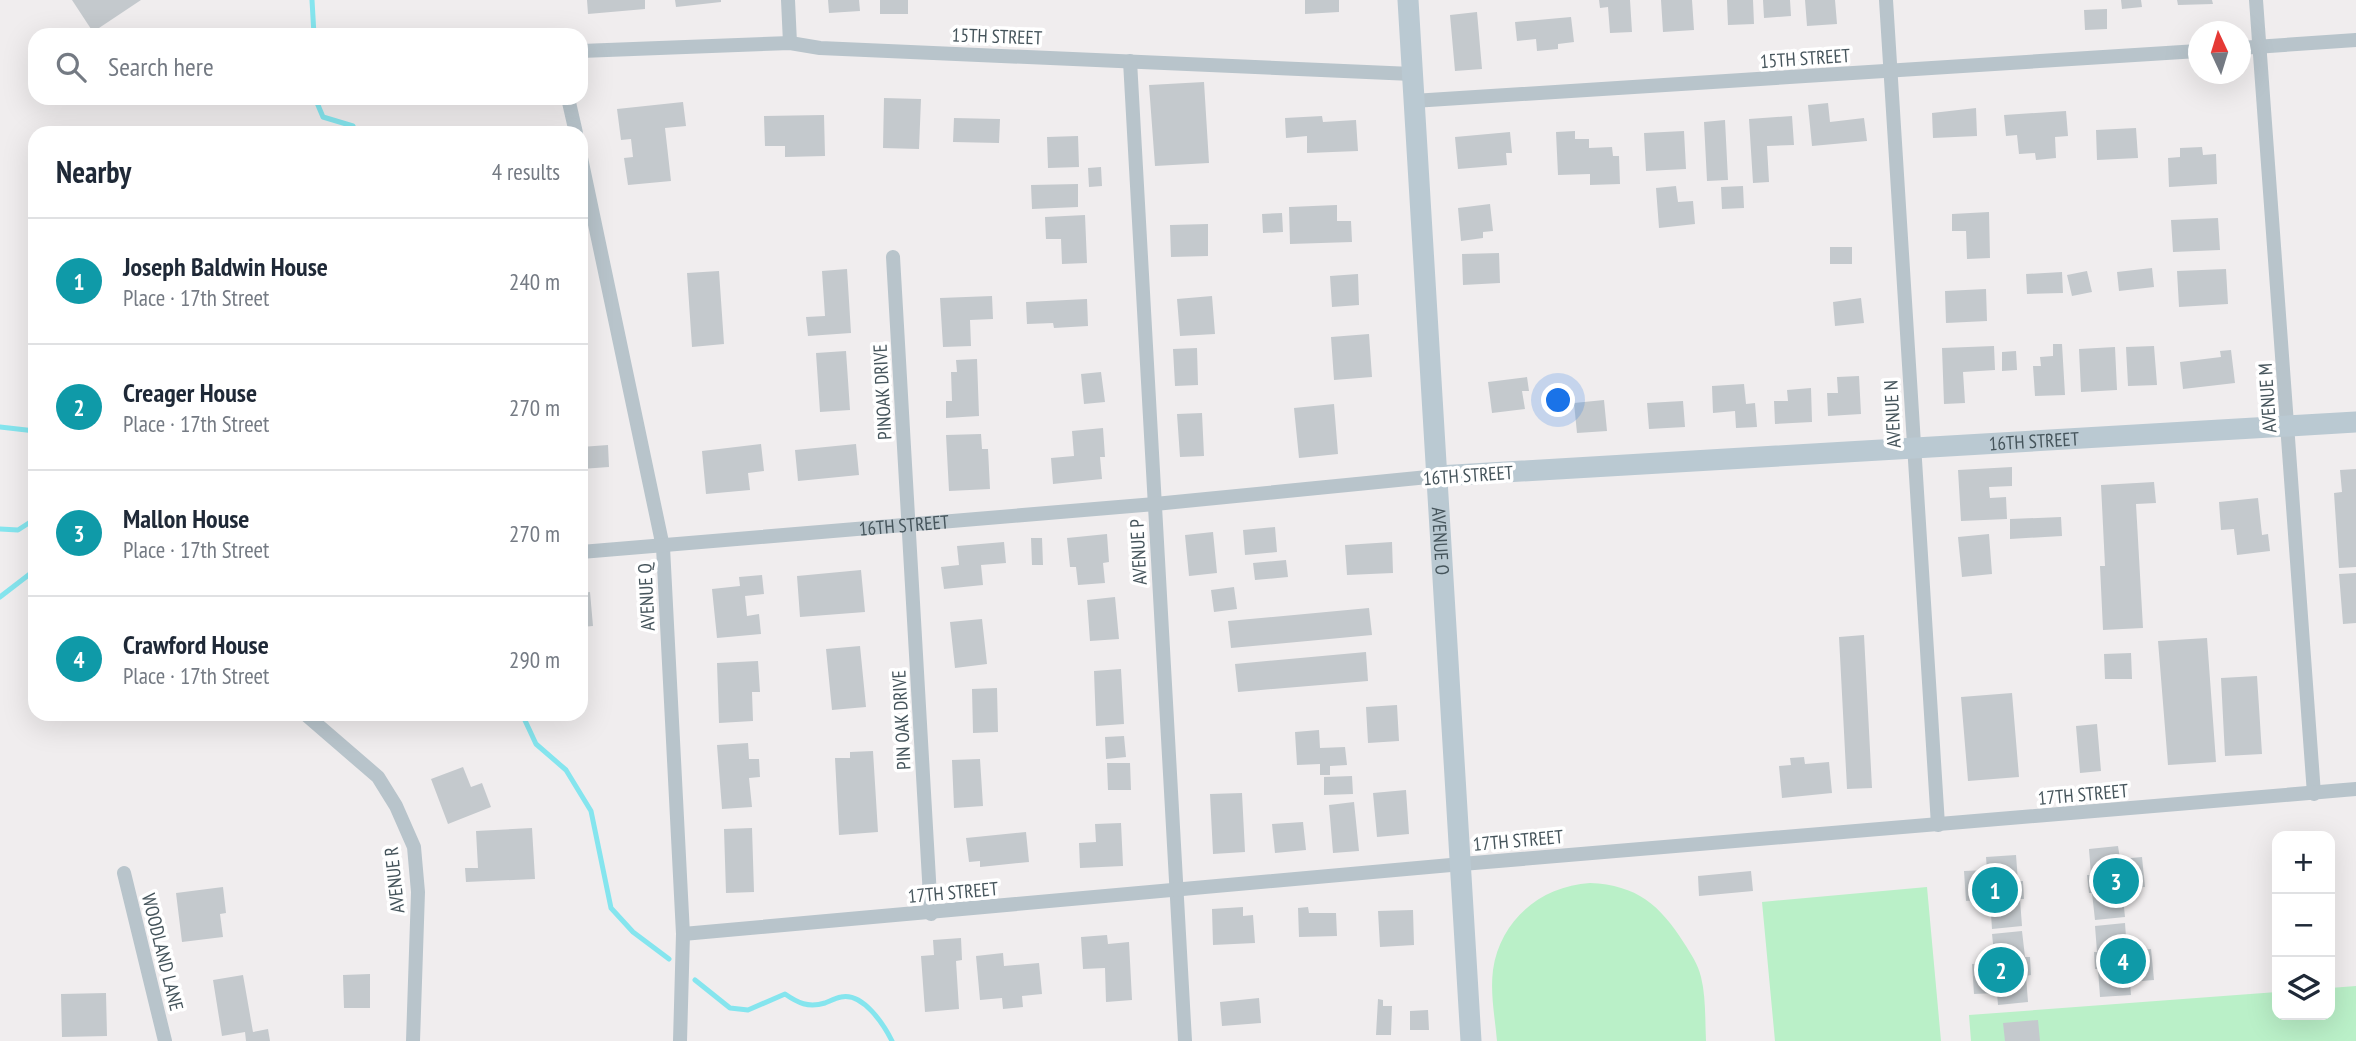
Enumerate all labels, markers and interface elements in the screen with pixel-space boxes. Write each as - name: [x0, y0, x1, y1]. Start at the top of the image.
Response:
- north arrow: [2188, 21, 2251, 84]
- street label: 15TH STREET: [951, 22, 1043, 50]
- search box: [28, 28, 588, 105]
- street label: 15TH STREET: [1759, 43, 1851, 73]
- icon: search: [52, 48, 90, 86]
- text: Search here: [108, 50, 214, 83]
- text: Nearby: [56, 152, 131, 191]
- text: 4 results: [492, 157, 560, 186]
- text: Joseph Baldwin House: [123, 250, 328, 283]
- text: 1: [74, 267, 85, 296]
- text: 240 m: [509, 267, 560, 296]
- text: Place · 17th Street: [123, 283, 269, 312]
- street label: PINOAK DRIVE: [868, 344, 896, 440]
- street label: AVENUE M: [2253, 362, 2281, 434]
- text: Creager House: [123, 376, 257, 409]
- street label: AVENUE N: [1878, 380, 1906, 448]
- your location: [1541, 383, 1575, 417]
- text: 2: [74, 393, 85, 422]
- text: 270 m: [509, 393, 560, 422]
- text: Place · 17th Street: [123, 409, 269, 438]
- street label: 16TH STREET: [1988, 426, 2080, 456]
- street label: 16TH STREET: [1422, 460, 1514, 490]
- text: Mallon House: [123, 502, 249, 535]
- street label: AVENUE O: [1427, 506, 1455, 576]
- street label: 16TH STREET: [858, 509, 950, 541]
- street label: AVENUE P: [1124, 518, 1152, 586]
- text: 3: [74, 519, 85, 548]
- text: 270 m: [509, 519, 560, 548]
- text: Place · 17th Street: [123, 535, 269, 564]
- street label: AVENUE Q: [632, 562, 660, 632]
- text: Crawford House: [123, 628, 269, 661]
- text: 4: [74, 645, 85, 674]
- text: 290 m: [509, 645, 560, 674]
- text: Place · 17th Street: [123, 661, 269, 690]
- street label: PIN OAK DRIVE: [886, 670, 916, 770]
- street label: 17TH STREET: [2037, 778, 2130, 810]
- street label: 17TH STREET: [1472, 824, 1565, 856]
- map controls: [2272, 831, 2335, 1020]
- button: +: [2272, 831, 2335, 894]
- street label: AVENUE R: [379, 846, 409, 914]
- pin: 3: [2093, 855, 2139, 907]
- pin: 1: [1972, 864, 2018, 916]
- street label: 17TH STREET: [907, 876, 1000, 908]
- street label: WOODLAND LANE: [137, 891, 189, 1013]
- button: −: [2272, 894, 2335, 957]
- pin: 4: [2100, 935, 2146, 987]
- pin: 2: [1978, 944, 2024, 996]
- button: layers: [2272, 957, 2335, 1020]

